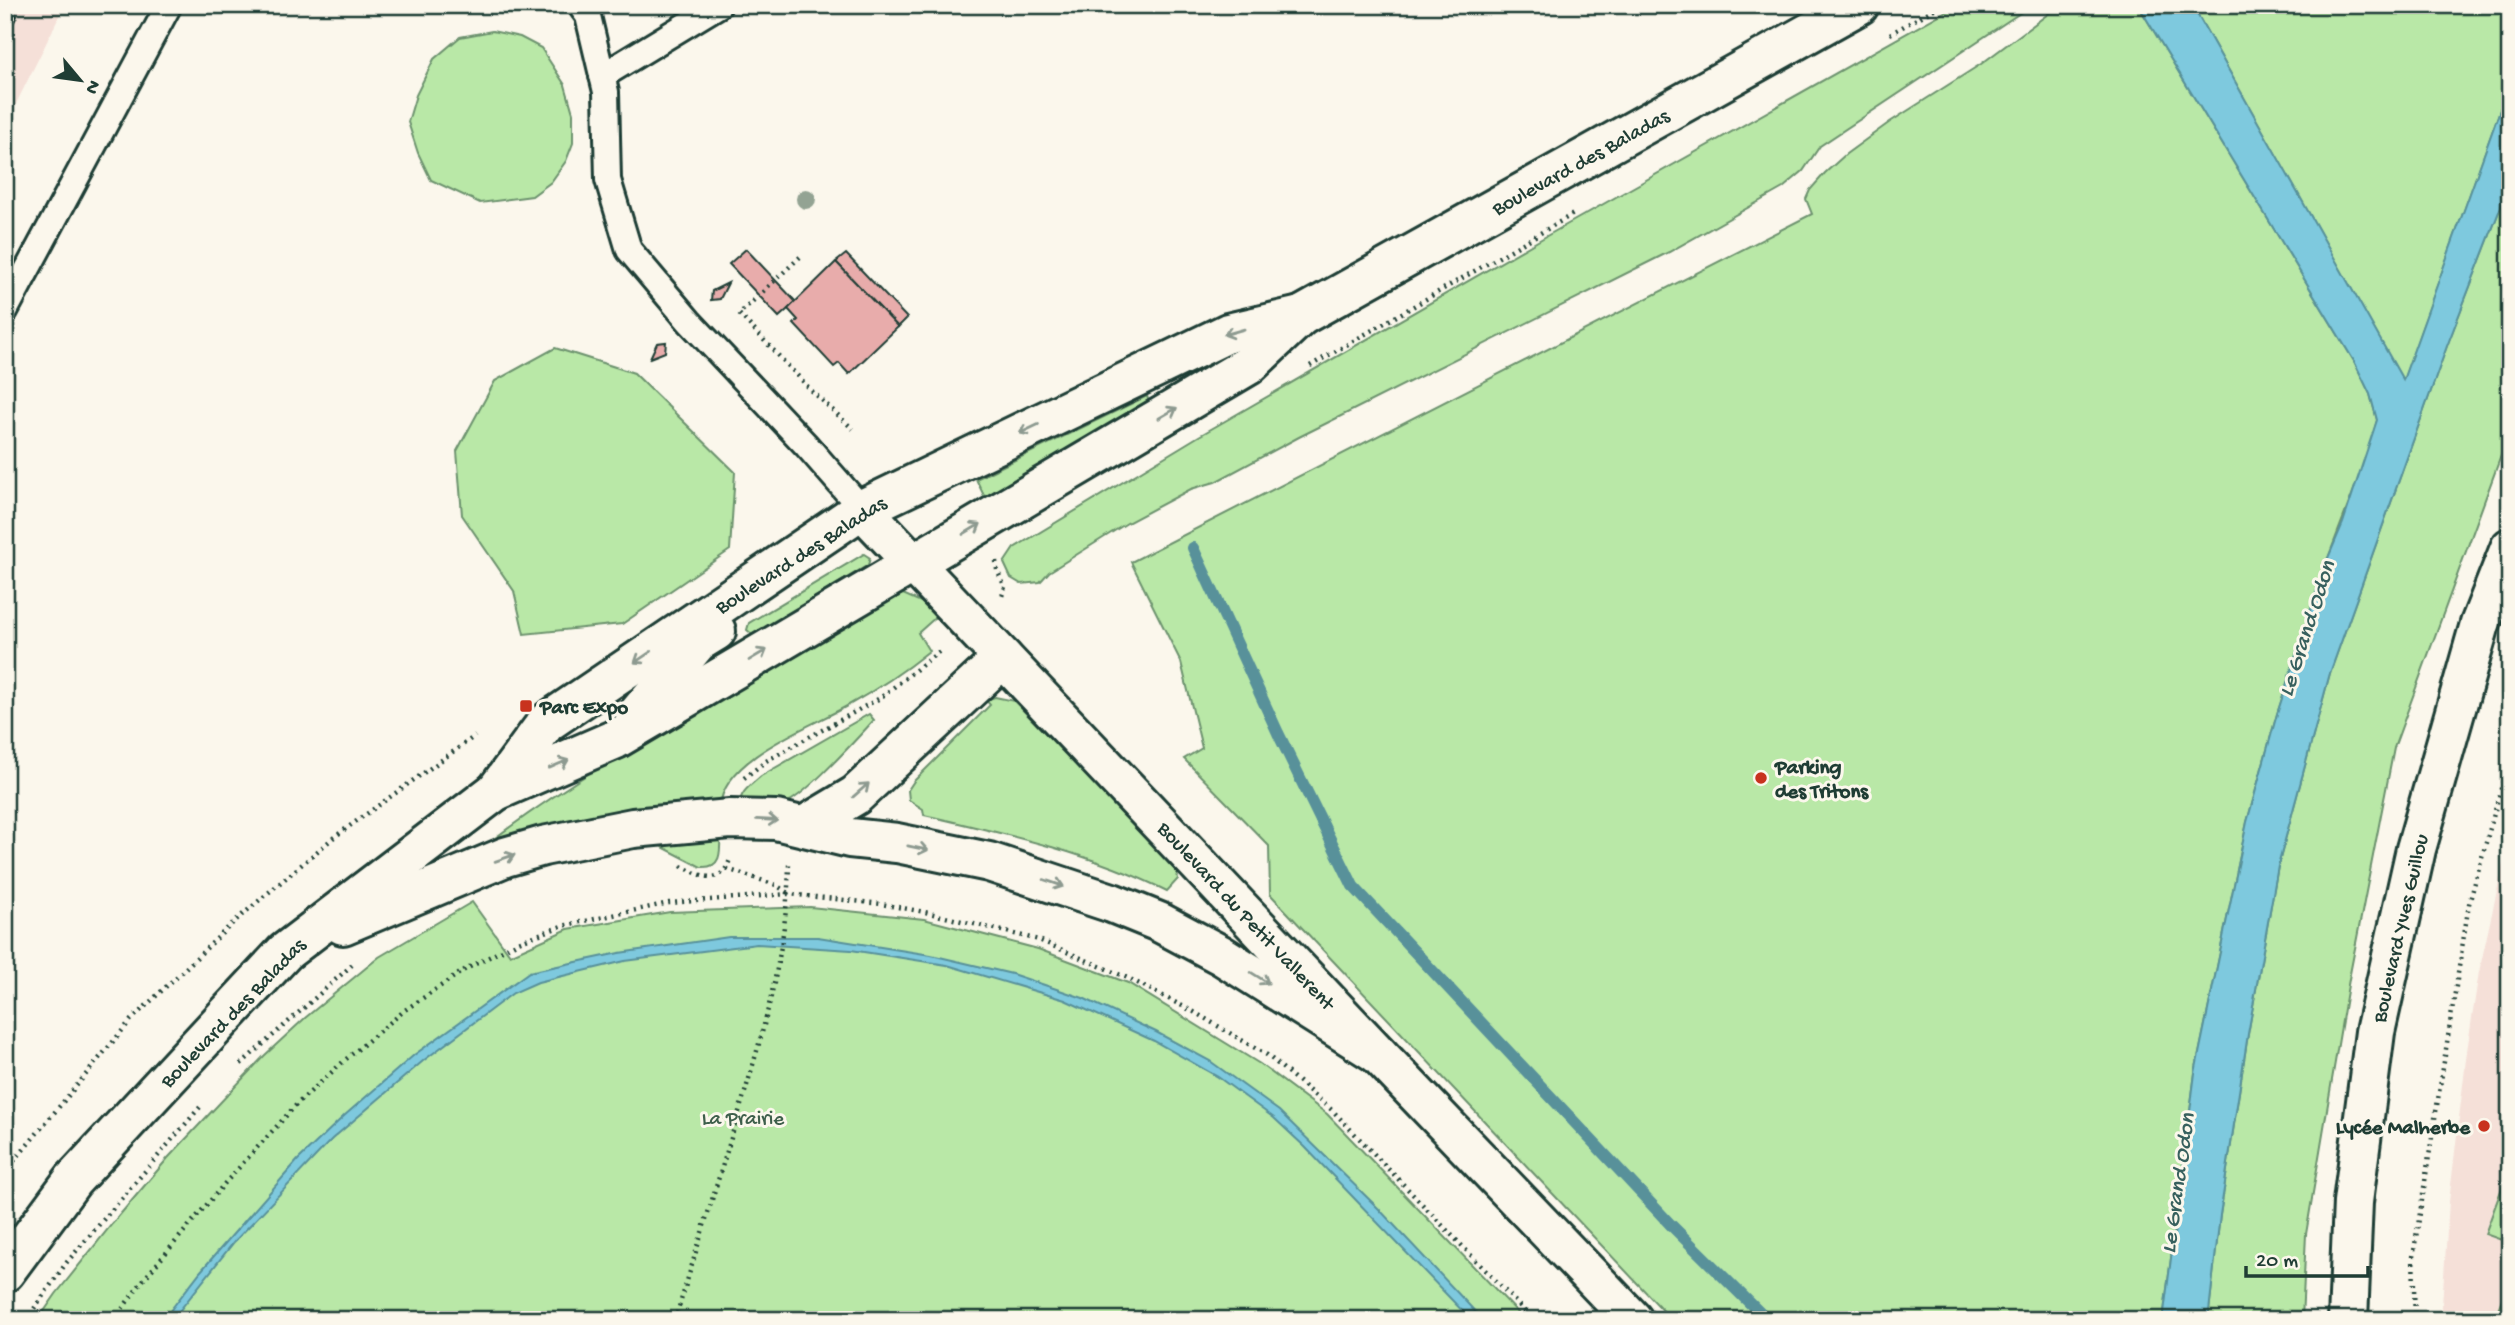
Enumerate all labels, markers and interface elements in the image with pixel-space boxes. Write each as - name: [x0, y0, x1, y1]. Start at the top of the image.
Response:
- north arrow: [46, 46, 116, 116]
- text: N: [79, 76, 105, 98]
- street label: Boulevard des Baladas: [1488, 104, 1676, 224]
- one-way arrow: [1224, 326, 1246, 339]
- one-way arrow: [1158, 406, 1178, 420]
- one-way arrow: [1019, 423, 1040, 436]
- street label: Boulevard des Baladas: [711, 492, 893, 622]
- one-way arrow: [962, 522, 982, 536]
- water label: Le Grand Odon: [2274, 557, 2343, 700]
- one-way arrow: [748, 648, 768, 662]
- one-way arrow: [634, 650, 653, 664]
- place label: Parc Expo: [539, 697, 628, 722]
- marker: Parc Expo: [518, 698, 534, 714]
- one-way arrow: [547, 757, 569, 770]
- place label: Parking des Tritons: [1774, 757, 1869, 806]
- marker: Parking des Tritons: [1753, 770, 1769, 786]
- one-way arrow: [852, 782, 870, 798]
- one-way arrow: [755, 814, 778, 827]
- street label: Boulevard du Petit Vallerent: [1150, 817, 1340, 1019]
- street label: Boulevard Yves Guillou: [2368, 832, 2436, 1027]
- one-way arrow: [906, 841, 929, 855]
- one-way arrow: [493, 851, 515, 863]
- one-way arrow: [1043, 877, 1065, 890]
- street label: Boulevard des Baladas: [156, 933, 313, 1095]
- one-way arrow: [1249, 972, 1269, 986]
- park label: La Prairie: [702, 1108, 785, 1133]
- water label: Le Grand Odon: [2156, 1111, 2203, 1255]
- place label: Lycée Malherbe: [2336, 1117, 2471, 1142]
- marker: Lycée Malherbe: [2476, 1118, 2492, 1134]
- scale bar: [2246, 1234, 2368, 1278]
- text: 20 m: [2256, 1250, 2298, 1275]

